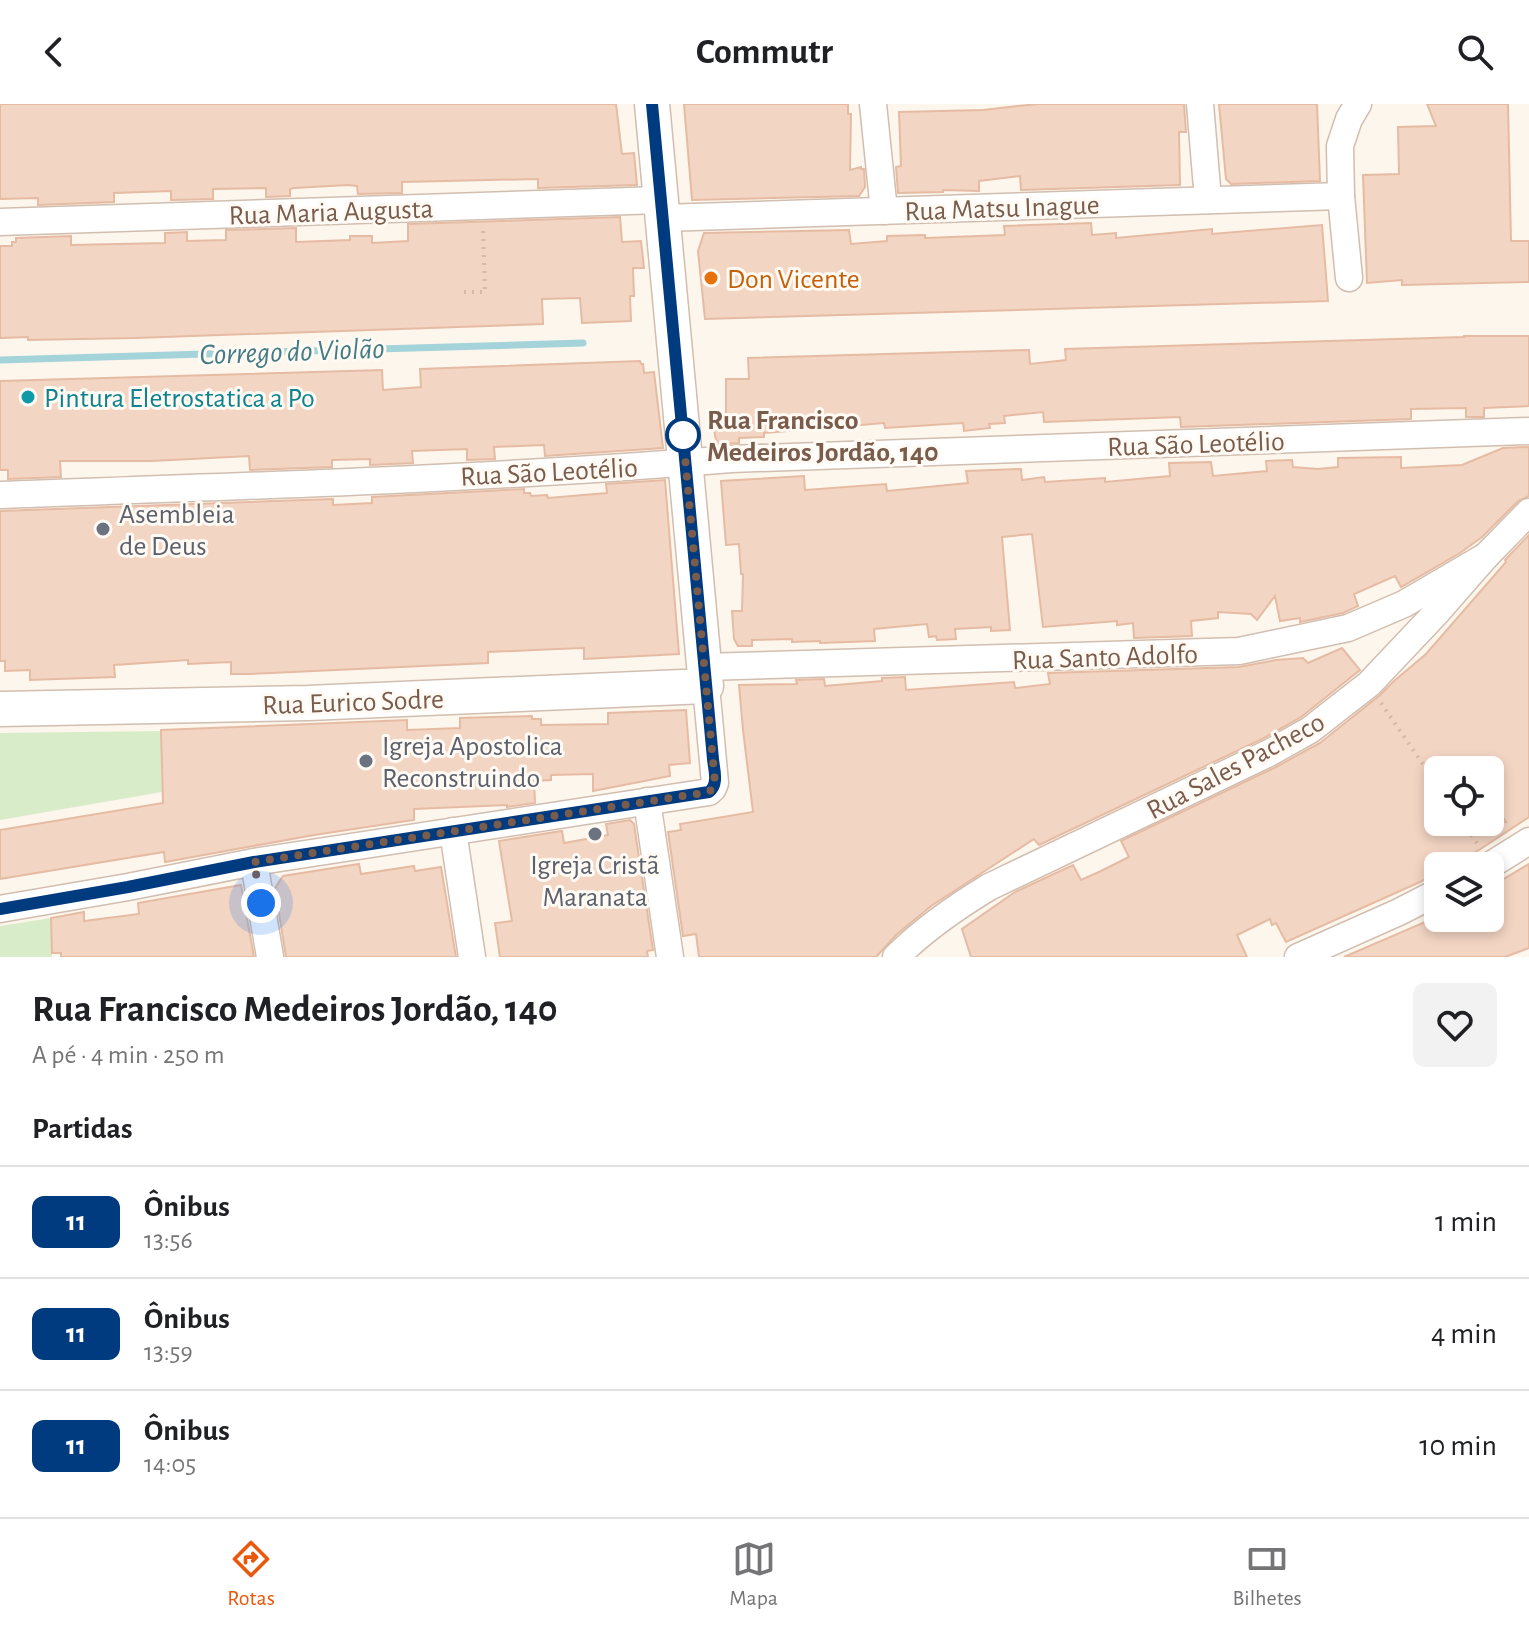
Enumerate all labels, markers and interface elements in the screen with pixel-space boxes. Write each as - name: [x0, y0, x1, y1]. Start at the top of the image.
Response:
- icon: back: [32, 30, 76, 74]
- icon: search: [1453, 30, 1497, 74]
- text: Commutr: [696, 34, 833, 70]
- street label: Rua Matsu Inague: [904, 192, 1100, 226]
- street label: Rua Maria Augusta: [228, 195, 434, 231]
- place label: Don Vicente: [727, 266, 860, 294]
- marker: Don Vicente: [702, 269, 720, 287]
- water label: Corrego do Violão: [199, 334, 385, 370]
- place label: Pintura Eletrostatica a Po: [44, 385, 315, 413]
- marker: Pintura Eletrostatica a Po: [19, 388, 37, 406]
- place label: Rua Francisco Medeiros Jordão, 140: [707, 407, 939, 467]
- marker: Rua Francisco Medeiros Jordão, 140: [666, 418, 700, 452]
- street label: Rua São Leotélio: [1107, 428, 1285, 462]
- street label: Rua São Leotélio: [460, 454, 638, 492]
- place label: Asembleia de Deus: [119, 501, 235, 561]
- marker: Asembleia de Deus: [94, 520, 112, 538]
- street label: Rua Santo Adolfo: [1012, 641, 1199, 675]
- street label: Rua Eurico Sodre: [262, 686, 444, 720]
- street label: Rua Sales Pacheco: [1143, 708, 1329, 825]
- place label: Igreja Apostolica Reconstruindo: [382, 733, 563, 793]
- marker: Igreja Apostolica Reconstruindo: [357, 752, 375, 770]
- map controls: [1424, 756, 1504, 932]
- button: locate: [1424, 756, 1504, 836]
- marker: Igreja Cristã Maranata: [586, 825, 604, 843]
- place label: Igreja Cristã Maranata: [530, 852, 660, 912]
- button: layers: [1424, 852, 1504, 932]
- your location: [241, 883, 281, 923]
- button: heart: [1413, 983, 1497, 1067]
- text: Rua Francisco Medeiros Jordão, 140: [32, 991, 558, 1029]
- text: A pé · 4 min · 250 m: [32, 1042, 224, 1068]
- text: Partidas: [32, 1114, 132, 1144]
- text: Ônibus: [144, 1192, 230, 1222]
- text: 1 min: [1435, 1207, 1497, 1237]
- text: 11: [66, 1208, 86, 1236]
- text: 13:56: [144, 1227, 193, 1253]
- text: Ônibus: [144, 1304, 230, 1334]
- text: 4 min: [1431, 1319, 1497, 1349]
- text: 11: [66, 1320, 86, 1348]
- text: 13:59: [144, 1339, 193, 1365]
- text: Ônibus: [144, 1416, 230, 1446]
- text: 10 min: [1419, 1431, 1497, 1461]
- text: 11: [66, 1432, 86, 1460]
- text: 14:05: [144, 1451, 196, 1477]
- tab: Rotas: [227, 1537, 275, 1611]
- tab: Mapa: [729, 1537, 778, 1611]
- tab: Bilhetes: [1233, 1537, 1302, 1611]

